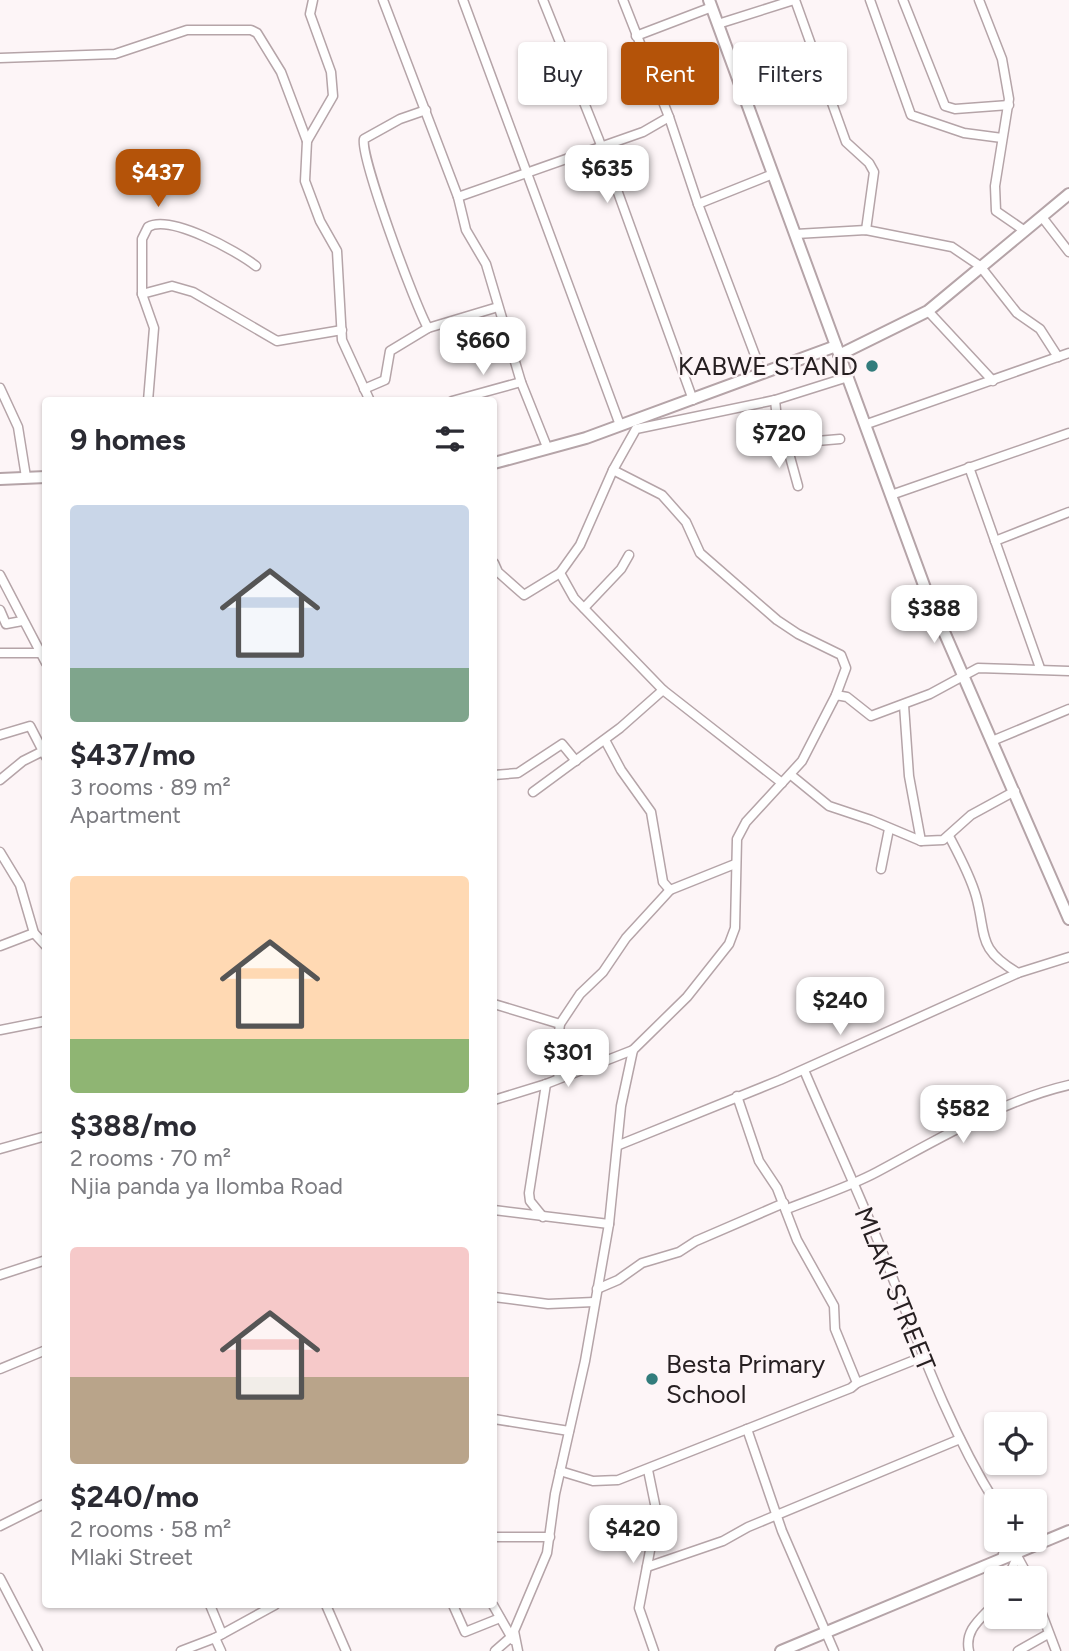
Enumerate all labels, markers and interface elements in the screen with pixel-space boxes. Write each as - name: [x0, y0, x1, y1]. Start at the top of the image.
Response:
- chip: Buy: [518, 42, 607, 105]
- chip: Rent: [621, 42, 719, 105]
- chip: Filters: [733, 42, 847, 105]
- pin: $635: [566, 146, 648, 205]
- pin: $437: [117, 150, 199, 209]
- text: $635: [581, 154, 633, 182]
- text: $437: [132, 158, 184, 186]
- pin: $660: [442, 318, 524, 377]
- text: $660: [456, 326, 510, 354]
- place label: KABWE STAND: [678, 350, 858, 382]
- marker: KABWE STAND: [864, 358, 880, 374]
- pin: $720: [738, 410, 820, 470]
- text: $720: [752, 419, 806, 447]
- icon: filters: [431, 420, 469, 458]
- text: 9 homes: [70, 421, 186, 458]
- icon: home: [207, 550, 333, 676]
- pin: $388: [893, 586, 975, 645]
- text: $388: [907, 594, 961, 622]
- text: $437/mo: [70, 736, 196, 773]
- text: 3 rooms · 89 m²: [70, 773, 231, 801]
- text: Apartment: [70, 801, 181, 829]
- icon: home: [207, 921, 333, 1047]
- pin: $240: [799, 978, 881, 1037]
- text: $240: [812, 986, 868, 1014]
- pin: $301: [527, 1030, 609, 1089]
- text: $301: [543, 1038, 593, 1066]
- pin: $582: [922, 1086, 1004, 1145]
- text: $582: [936, 1094, 990, 1122]
- text: $388/mo: [70, 1107, 197, 1144]
- text: 2 rooms · 70 m²: [70, 1144, 231, 1172]
- text: Njia panda ya Ilomba Road: [70, 1172, 343, 1200]
- street label: MLAKI STREET: [848, 1202, 943, 1376]
- icon: home: [207, 1292, 333, 1418]
- place label: Besta Primary School: [666, 1348, 826, 1410]
- marker: Besta Primary School: [644, 1371, 660, 1387]
- map controls: [984, 1412, 1047, 1629]
- button: locate: [984, 1412, 1047, 1475]
- text: $240/mo: [70, 1478, 199, 1515]
- button: +: [984, 1489, 1047, 1552]
- pin: $420: [592, 1506, 674, 1565]
- text: $420: [605, 1514, 661, 1542]
- text: 2 rooms · 58 m²: [70, 1515, 231, 1543]
- text: Mlaki Street: [70, 1543, 193, 1571]
- button: −: [984, 1566, 1047, 1629]

